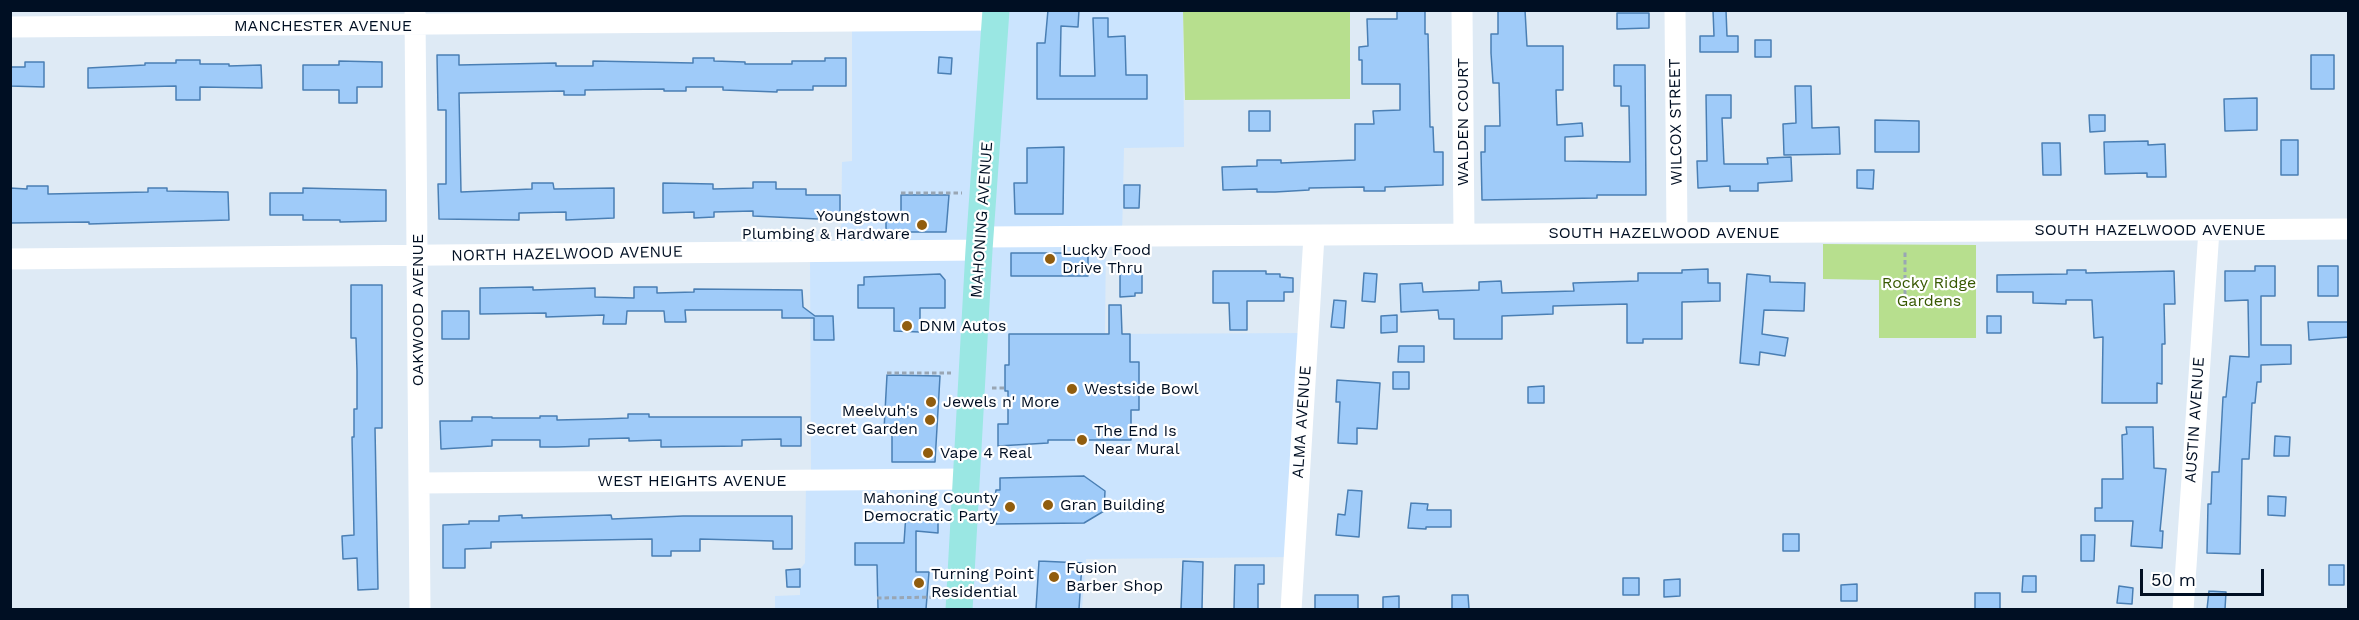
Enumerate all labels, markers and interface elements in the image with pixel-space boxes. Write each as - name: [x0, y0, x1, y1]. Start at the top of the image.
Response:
- street label: MANCHESTER AVENUE: [234, 16, 412, 36]
- street label: WALDEN COURT: [1453, 58, 1473, 186]
- street label: WILCOX STREET: [1665, 58, 1687, 186]
- street label: MAHONING AVENUE: [967, 141, 997, 299]
- place label: Youngstown Plumbing & Hardware: [742, 206, 910, 244]
- marker: Youngstown Plumbing & Hardware: [915, 218, 929, 232]
- street label: SOUTH HAZELWOOD AVENUE: [2034, 220, 2266, 240]
- street label: SOUTH HAZELWOOD AVENUE: [1548, 223, 1780, 243]
- street label: OAKWOOD AVENUE: [408, 234, 428, 386]
- place label: Lucky Food Drive Thru: [1062, 240, 1151, 278]
- street label: NORTH HAZELWOOD AVENUE: [451, 242, 683, 266]
- marker: Lucky Food Drive Thru: [1043, 252, 1057, 266]
- park label: Rocky Ridge Gardens: [1882, 273, 1976, 311]
- place label: DNM Autos: [919, 316, 1006, 336]
- marker: DNM Autos: [900, 319, 914, 333]
- street label: AUSTIN AVENUE: [2181, 356, 2209, 484]
- street label: ALMA AVENUE: [1288, 365, 1316, 479]
- place label: Westside Bowl: [1084, 379, 1199, 399]
- marker: Westside Bowl: [1065, 382, 1079, 396]
- place label: Jewels n' More: [943, 392, 1059, 412]
- marker: Jewels n' More: [924, 395, 938, 409]
- place label: Meelvuh's Secret Garden: [806, 401, 918, 439]
- marker: Meelvuh's Secret Garden: [923, 413, 937, 427]
- place label: The End Is Near Mural: [1094, 421, 1180, 459]
- marker: The End Is Near Mural: [1075, 433, 1089, 447]
- place label: Vape 4 Real: [940, 443, 1032, 463]
- marker: Vape 4 Real: [921, 446, 935, 460]
- street label: WEST HEIGHTS AVENUE: [598, 471, 786, 491]
- place label: Mahoning County Democratic Party: [863, 488, 998, 526]
- place label: Gran Building: [1060, 495, 1164, 515]
- marker: Gran Building: [1041, 498, 1055, 512]
- marker: Mahoning County Democratic Party: [1003, 500, 1017, 514]
- scale bar: [2143, 557, 2268, 595]
- place label: Fusion Barber Shop: [1066, 558, 1163, 596]
- place label: Turning Point Residential: [931, 564, 1034, 602]
- text: 50 m: [2151, 569, 2196, 590]
- marker: Fusion Barber Shop: [1047, 570, 1061, 584]
- marker: Turning Point Residential: [912, 576, 926, 590]

